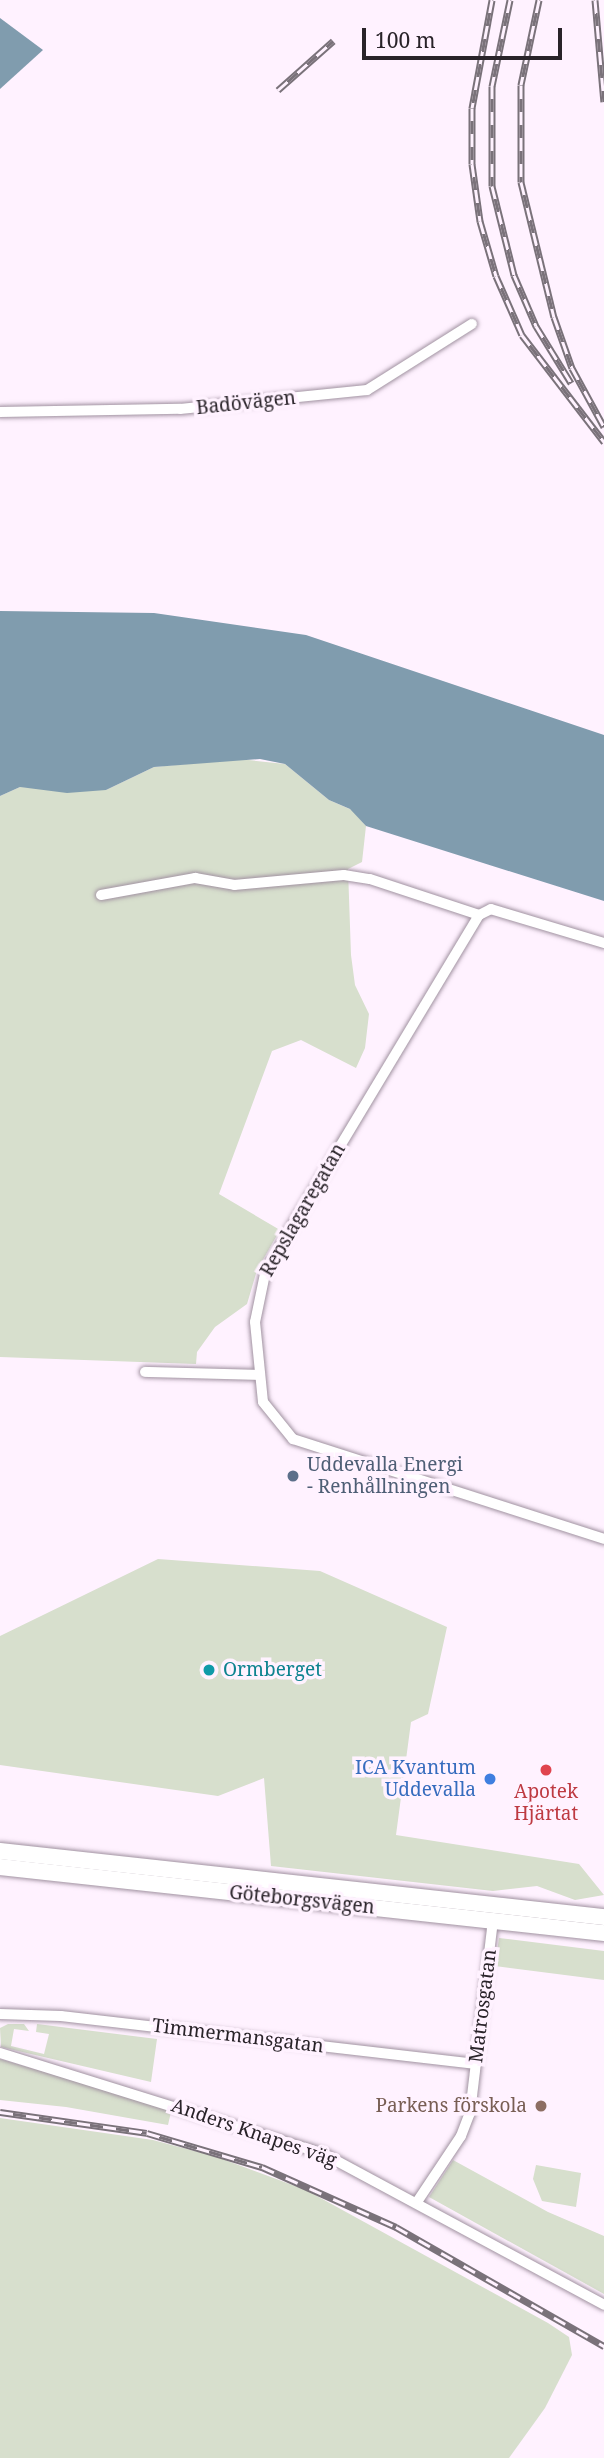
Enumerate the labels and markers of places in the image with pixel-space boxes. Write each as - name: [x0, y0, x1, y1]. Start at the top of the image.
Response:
- place label: Uddevalla Energi - Renhållningen: [307, 1454, 463, 1498]
- marker: Uddevalla Energi - Renhållningen: [285, 1468, 301, 1484]
- place label: Ormberget: [223, 1659, 322, 1681]
- marker: Ormberget: [201, 1662, 217, 1678]
- place label: ICA Kvantum Uddevalla: [355, 1757, 476, 1801]
- marker: Apotek Hjärtat: [538, 1762, 554, 1778]
- marker: ICA Kvantum Uddevalla: [482, 1771, 498, 1787]
- place label: Apotek Hjärtat: [514, 1781, 578, 1825]
- place label: Parkens förskola: [375, 2095, 527, 2117]
- marker: Parkens förskola: [533, 2098, 549, 2114]

